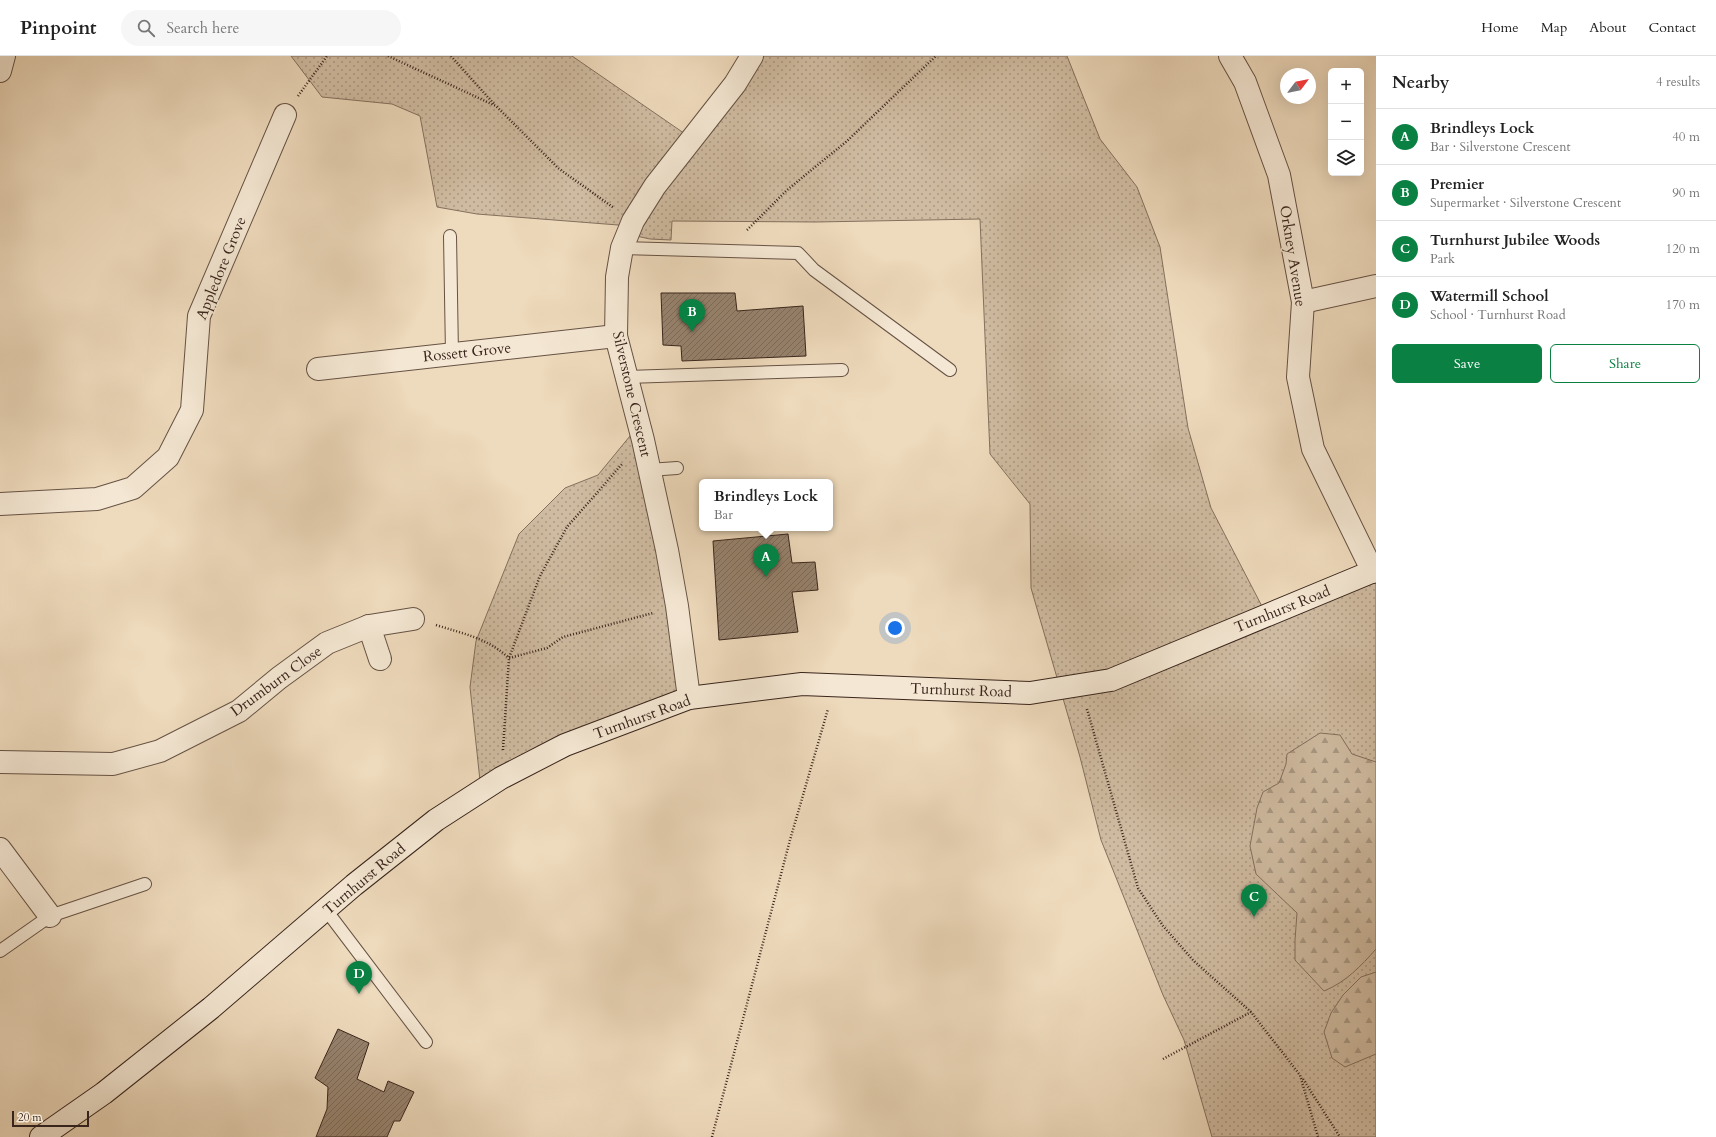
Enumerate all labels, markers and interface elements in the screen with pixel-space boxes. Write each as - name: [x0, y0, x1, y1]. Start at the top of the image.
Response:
- search box: [121, 10, 401, 46]
- text: Pinpoint: [20, 15, 97, 41]
- icon: search: [135, 17, 157, 39]
- text: Search here: [167, 18, 239, 38]
- text: Home: [1481, 18, 1519, 37]
- text: Map: [1541, 18, 1567, 37]
- text: About: [1589, 18, 1626, 37]
- text: Contact: [1648, 18, 1696, 37]
- north arrow: [1280, 68, 1316, 104]
- map controls: [1328, 68, 1364, 176]
- button: +: [1328, 68, 1364, 104]
- text: Nearby: [1392, 71, 1449, 94]
- text: 4 results: [1656, 73, 1700, 91]
- button: −: [1328, 104, 1364, 140]
- text: Brindleys Lock: [1430, 118, 1534, 138]
- text: A: [1400, 128, 1410, 146]
- text: 40 m: [1672, 128, 1700, 146]
- text: Bar · Silverstone Crescent: [1430, 138, 1571, 156]
- button: layers: [1328, 140, 1364, 176]
- text: Premier: [1430, 174, 1484, 194]
- text: B: [1400, 184, 1410, 202]
- text: 90 m: [1672, 184, 1700, 202]
- text: Supermarket · Silverstone Crescent: [1430, 194, 1621, 212]
- street label: Orkney Avenue: [1275, 204, 1311, 308]
- street label: Appledore Grove: [191, 213, 251, 323]
- text: Turnhurst Jubilee Woods: [1430, 230, 1600, 250]
- text: C: [1400, 240, 1410, 258]
- text: 120 m: [1666, 240, 1700, 258]
- text: Park: [1430, 250, 1455, 268]
- text: Watermill School: [1430, 286, 1549, 306]
- text: D: [1399, 296, 1411, 314]
- text: 170 m: [1666, 296, 1700, 314]
- pin: B: [679, 299, 705, 332]
- text: School · Turnhurst Road: [1430, 306, 1566, 324]
- street label: Silverstone Crescent: [608, 329, 656, 459]
- street label: Rossett Grove: [422, 337, 512, 367]
- button: Save: [1392, 344, 1542, 383]
- button: Share: [1550, 344, 1700, 383]
- popup: [699, 479, 833, 531]
- text: Brindleys Lock: [714, 486, 818, 506]
- text: Bar: [714, 506, 733, 524]
- pin: A: [753, 544, 779, 577]
- street label: Turnhurst Road: [1231, 581, 1333, 637]
- your location: [885, 618, 905, 638]
- street label: Drumburn Close: [226, 641, 326, 721]
- street label: Turnhurst Road: [910, 678, 1012, 702]
- street label: Turnhurst Road: [591, 690, 693, 744]
- street label: Turnhurst Road: [319, 839, 409, 919]
- pin: C: [1241, 884, 1267, 917]
- pin: D: [346, 961, 372, 994]
- scale bar: [12, 1109, 89, 1128]
- text: 20 m: [18, 1110, 42, 1125]

